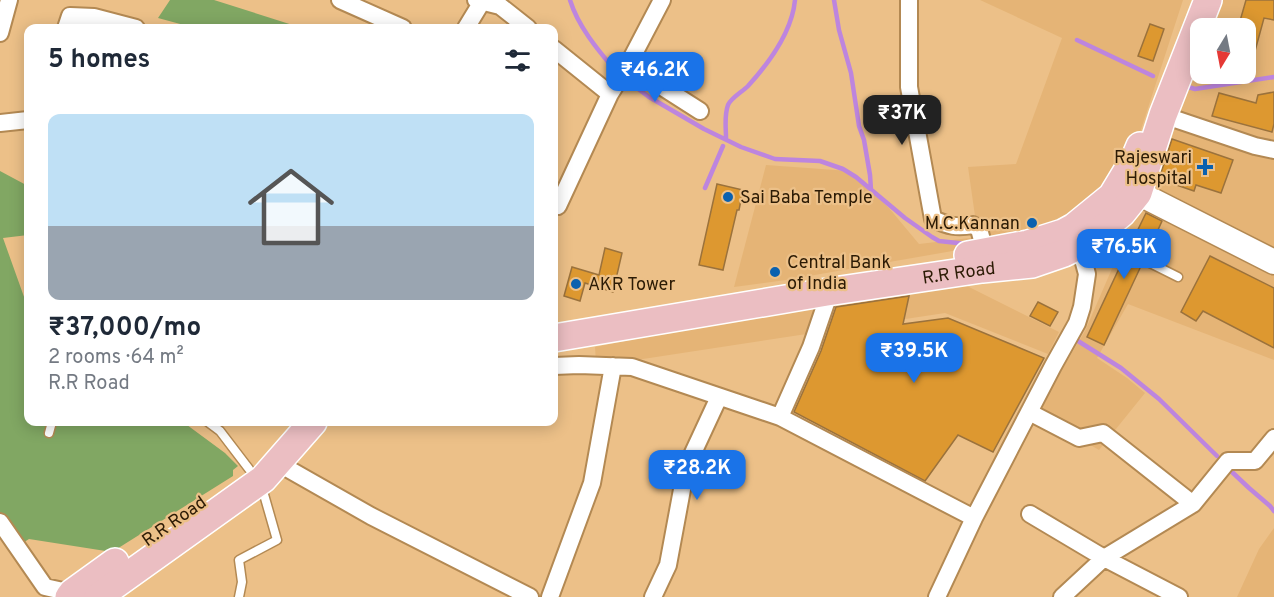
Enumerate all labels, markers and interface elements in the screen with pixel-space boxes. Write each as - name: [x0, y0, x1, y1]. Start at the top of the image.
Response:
- north arrow: [1190, 18, 1256, 84]
- map controls: [1190, 18, 1256, 84]
- text: 5 homes: [48, 44, 150, 77]
- icon: filters: [501, 44, 534, 77]
- pin: ₹46.2K: [606, 52, 704, 103]
- text: ₹46.2K: [620, 58, 690, 84]
- pin: ₹37K: [866, 95, 938, 146]
- text: ₹37K: [877, 101, 927, 127]
- place label: Rajeswari Hospital: [1114, 147, 1192, 191]
- icon: home: [237, 153, 345, 261]
- marker: Rajeswari Hospital: [1196, 158, 1214, 176]
- place label: Sai Baba Temple: [740, 187, 873, 210]
- marker: Sai Baba Temple: [721, 190, 735, 204]
- place label: M.C.Kannan: [925, 213, 1020, 236]
- marker: M.C.Kannan: [1025, 216, 1039, 230]
- pin: ₹76.5K: [1075, 229, 1173, 280]
- text: ₹76.5K: [1091, 235, 1157, 261]
- place label: Central Bank of India: [787, 252, 891, 296]
- street label: R.R Road: [921, 258, 997, 291]
- marker: Central Bank of India: [768, 265, 782, 279]
- place label: AKR Tower: [588, 274, 676, 297]
- marker: AKR Tower: [569, 277, 583, 291]
- text: ₹37,000/mo: [48, 312, 201, 345]
- pin: ₹39.5K: [865, 333, 963, 384]
- text: ₹39.5K: [880, 339, 948, 365]
- text: 2 rooms · 64 m²: [48, 345, 184, 371]
- text: R.R Road: [48, 371, 130, 397]
- pin: ₹28.2K: [648, 450, 746, 501]
- text: ₹28.2K: [663, 456, 731, 482]
- street label: R.R Road: [138, 492, 212, 553]

